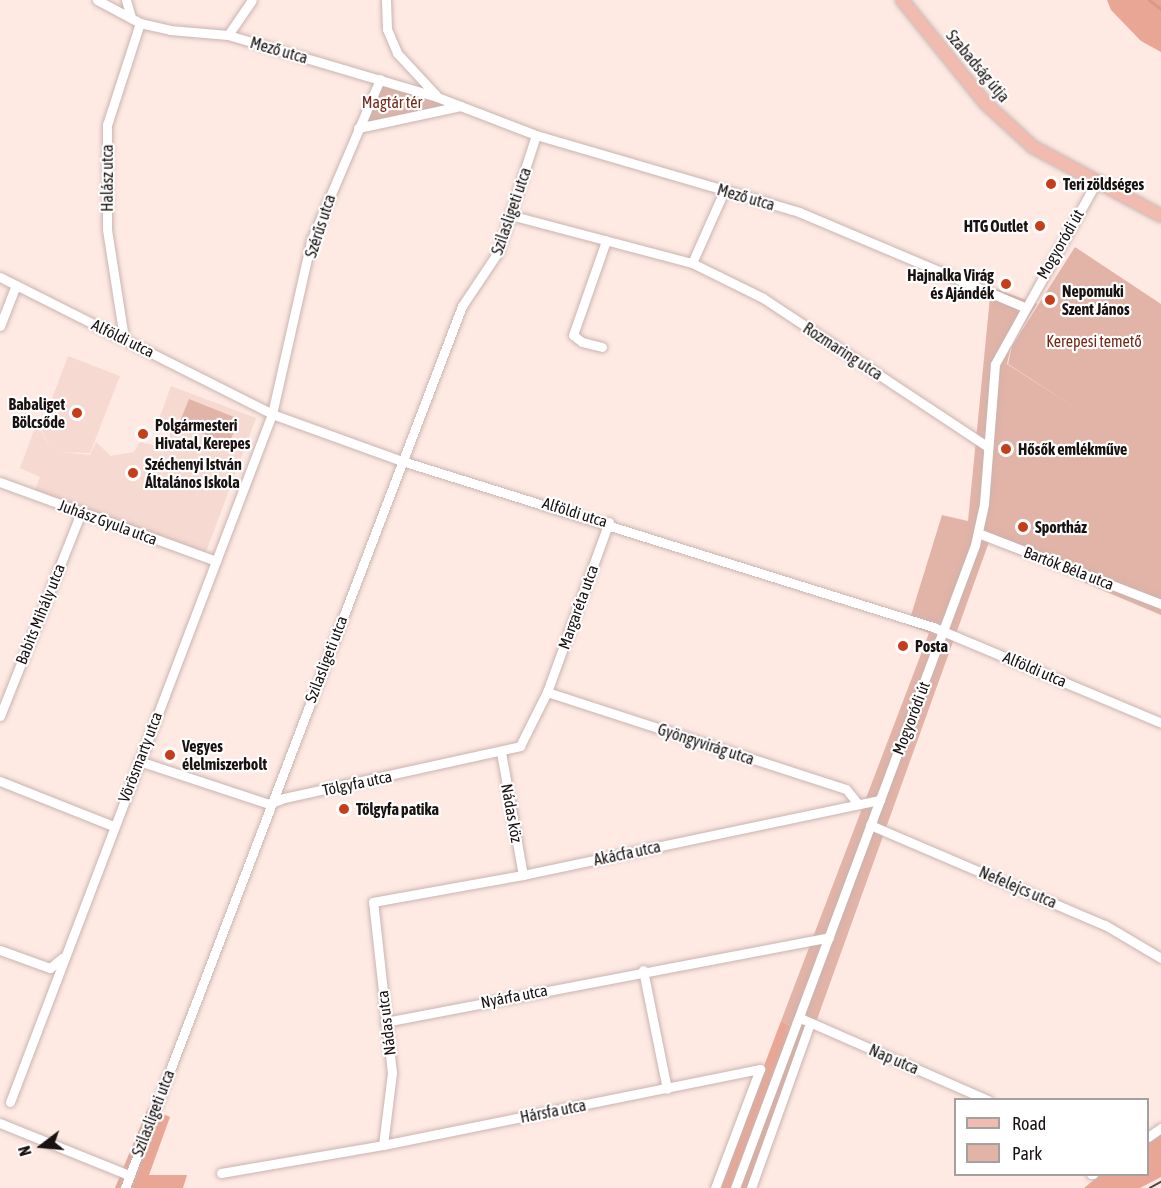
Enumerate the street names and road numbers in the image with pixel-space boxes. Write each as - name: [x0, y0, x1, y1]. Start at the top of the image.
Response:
- street label: Szabadság útja: [942, 26, 1014, 106]
- street label: Mező utca: [248, 33, 310, 67]
- street label: Halász utca: [97, 144, 117, 212]
- street label: Szilasligeti utca: [487, 165, 535, 257]
- street label: Mező utca: [715, 180, 777, 214]
- street label: Szérűs utca: [301, 192, 339, 260]
- street label: Mogyoródi út: [1032, 206, 1088, 282]
- street label: Alföldi utca: [89, 315, 157, 361]
- street label: Rozmaring utca: [800, 318, 886, 384]
- street label: Alföldi utca: [540, 493, 610, 531]
- street label: Juhász Gyula utca: [56, 495, 160, 549]
- street label: Bartók Béla utca: [1021, 542, 1117, 594]
- street label: Babits Mihály utca: [11, 561, 69, 667]
- street label: Margaréta utca: [554, 562, 602, 652]
- street label: Szilasligeti utca: [301, 613, 351, 705]
- street label: Alföldi utca: [1000, 647, 1070, 691]
- street label: Mogyoródi út: [888, 679, 934, 757]
- street label: Vörösmarty utca: [114, 709, 166, 805]
- street label: Gyöngyvirág utca: [655, 719, 757, 769]
- street label: Tölgyfa utca: [320, 766, 394, 800]
- street label: Nádas köz: [497, 782, 527, 844]
- street label: Akácfa utca: [592, 837, 662, 869]
- street label: Nefelejcs utca: [976, 862, 1060, 912]
- street label: Nyárfa utca: [479, 980, 549, 1012]
- street label: Nádas utca: [372, 989, 400, 1057]
- street label: Nap utca: [866, 1040, 922, 1078]
- street label: Szilasligeti utca: [128, 1067, 178, 1159]
- street label: Hársfa utca: [518, 1095, 588, 1127]

